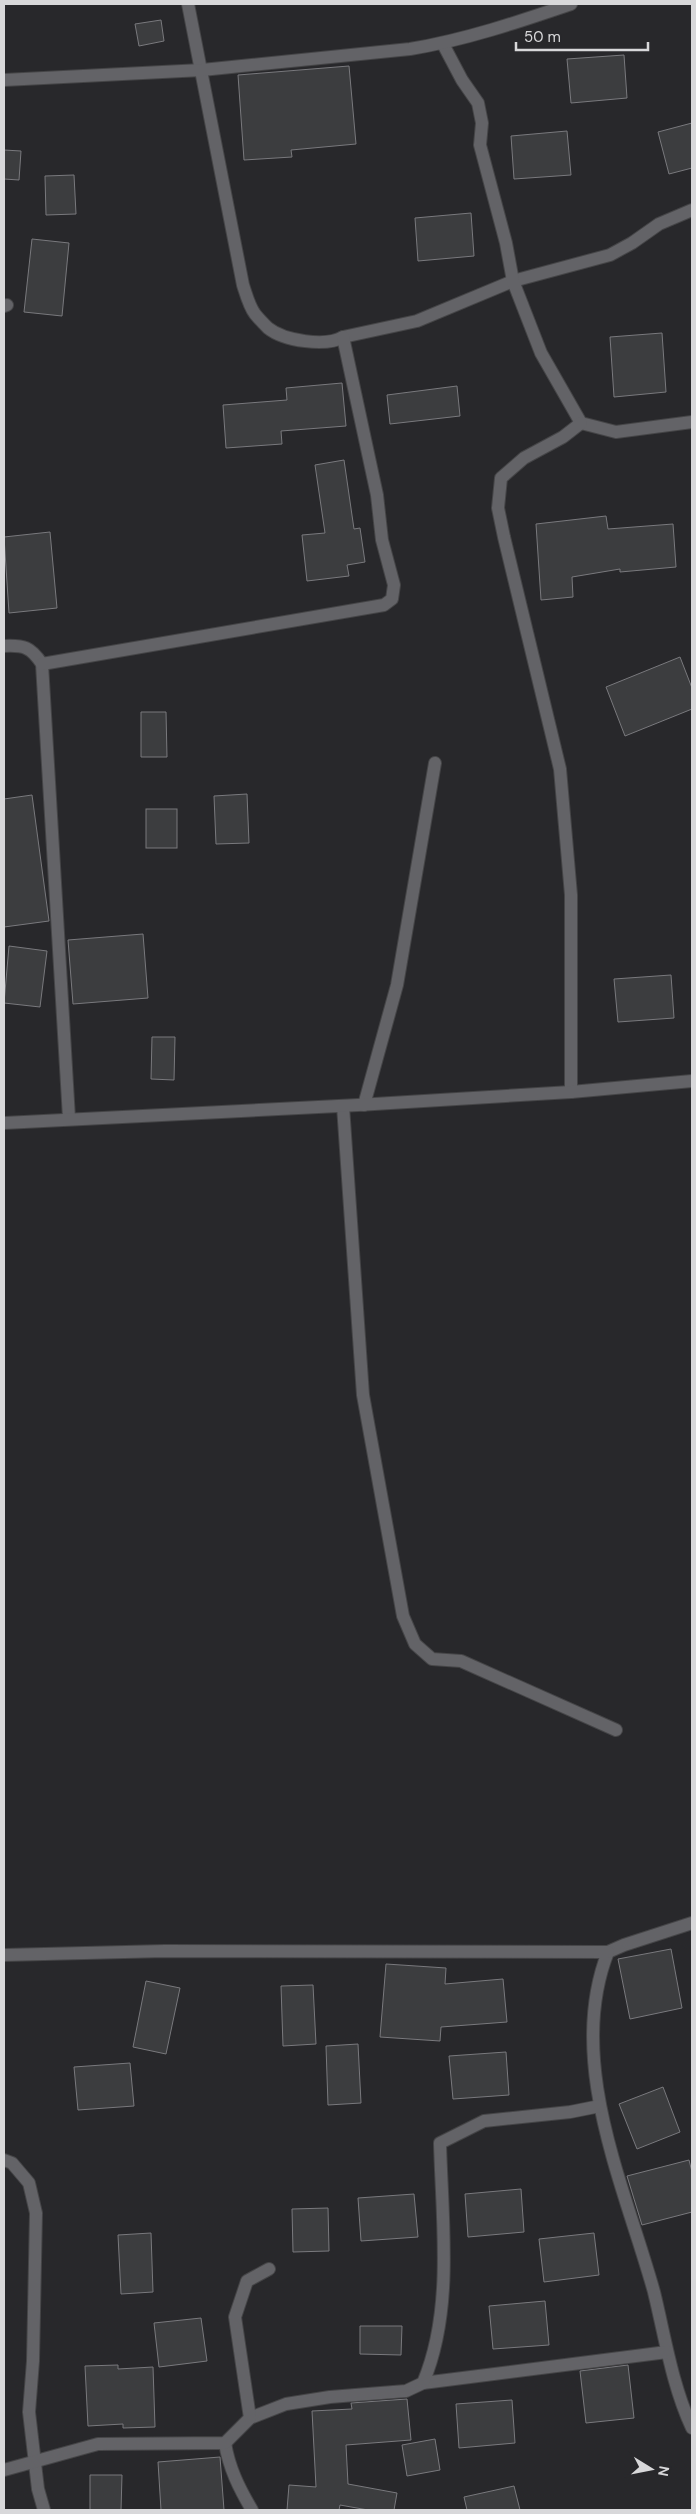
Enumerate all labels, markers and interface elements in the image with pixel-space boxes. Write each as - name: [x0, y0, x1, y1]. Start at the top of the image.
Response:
- scale bar: [516, 20, 648, 52]
- text: 50 m: [524, 27, 561, 47]
- north arrow: [626, 2444, 676, 2494]
- text: N: [654, 2465, 674, 2478]

